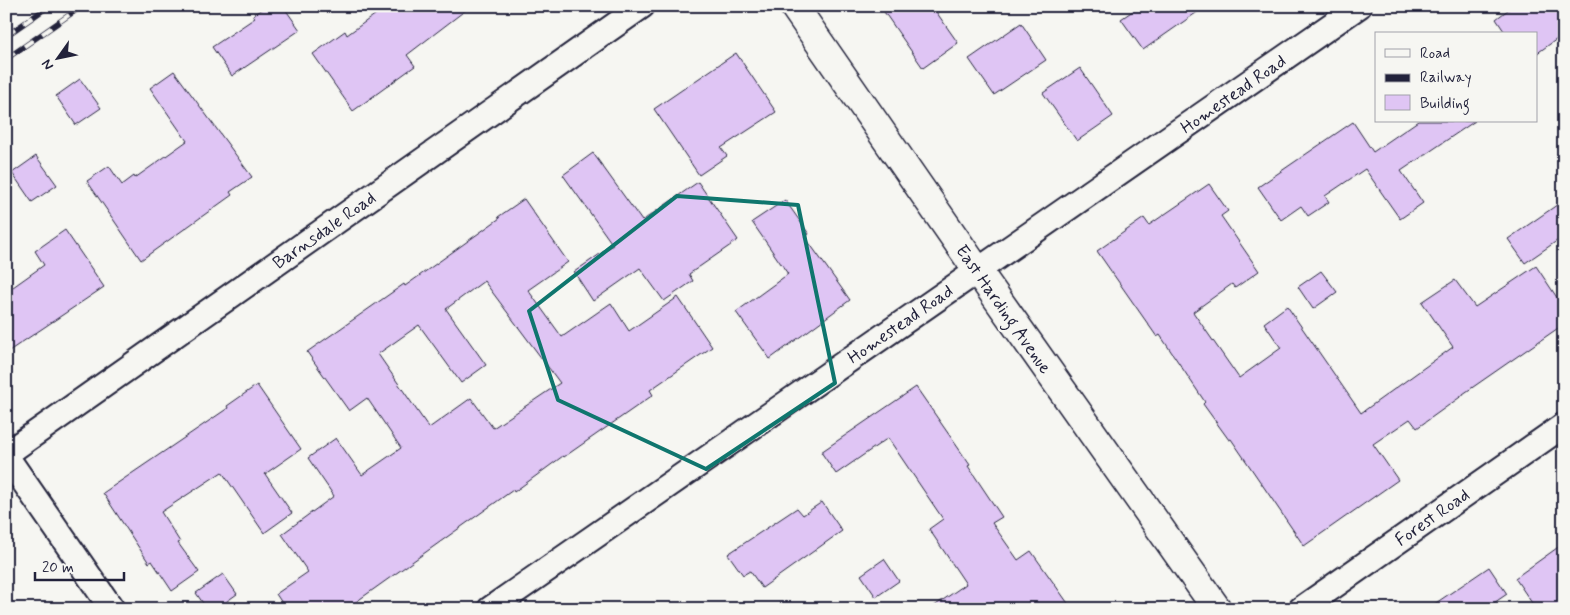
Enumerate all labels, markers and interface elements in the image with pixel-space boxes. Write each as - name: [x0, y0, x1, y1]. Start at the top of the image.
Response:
- north arrow: [32, 32, 82, 82]
- legend: [1375, 32, 1538, 122]
- text: Road: [1420, 44, 1450, 64]
- street label: Homestead Road: [1176, 50, 1291, 140]
- text: N: [38, 56, 58, 73]
- text: Railway: [1420, 68, 1472, 88]
- text: Building: [1420, 94, 1470, 115]
- street label: Barnsdale Road: [268, 186, 381, 275]
- street label: East Harding Avenue: [948, 240, 1057, 380]
- street label: Homestead Road: [843, 280, 958, 370]
- street label: Forest Road: [1390, 483, 1475, 552]
- scale bar: [35, 550, 124, 582]
- text: 20 m: [42, 558, 74, 578]

